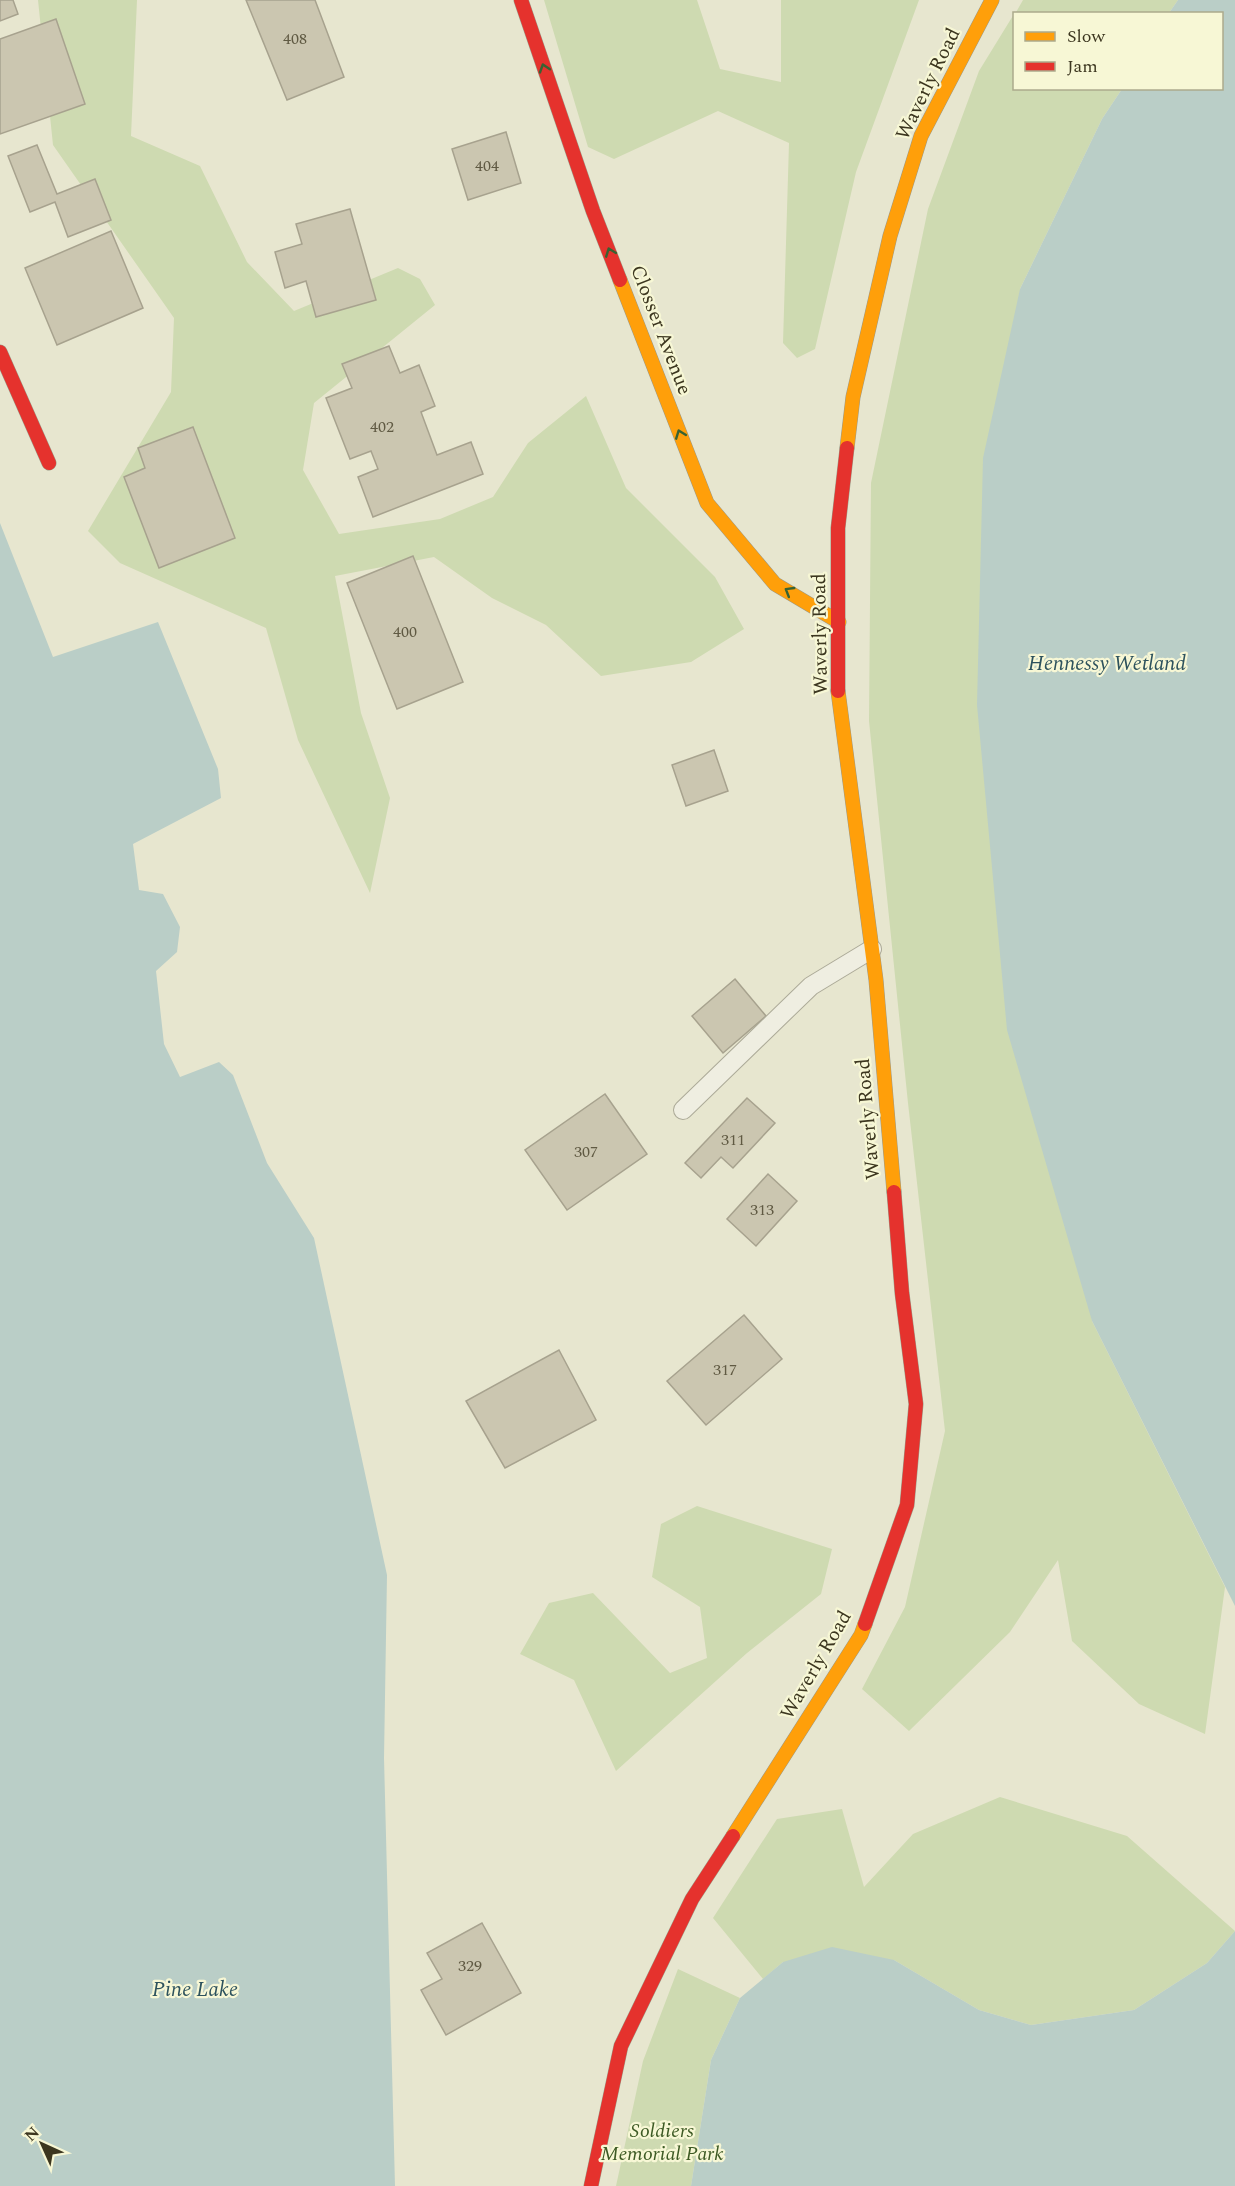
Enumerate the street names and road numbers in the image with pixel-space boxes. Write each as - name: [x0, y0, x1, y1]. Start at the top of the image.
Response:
- street label: Waverly Road: [888, 23, 968, 145]
- street label: Closser Avenue: [622, 261, 700, 399]
- street label: Waverly Road: [804, 573, 836, 695]
- street label: Waverly Road: [848, 1057, 888, 1181]
- street label: Waverly Road: [773, 1605, 859, 1725]

